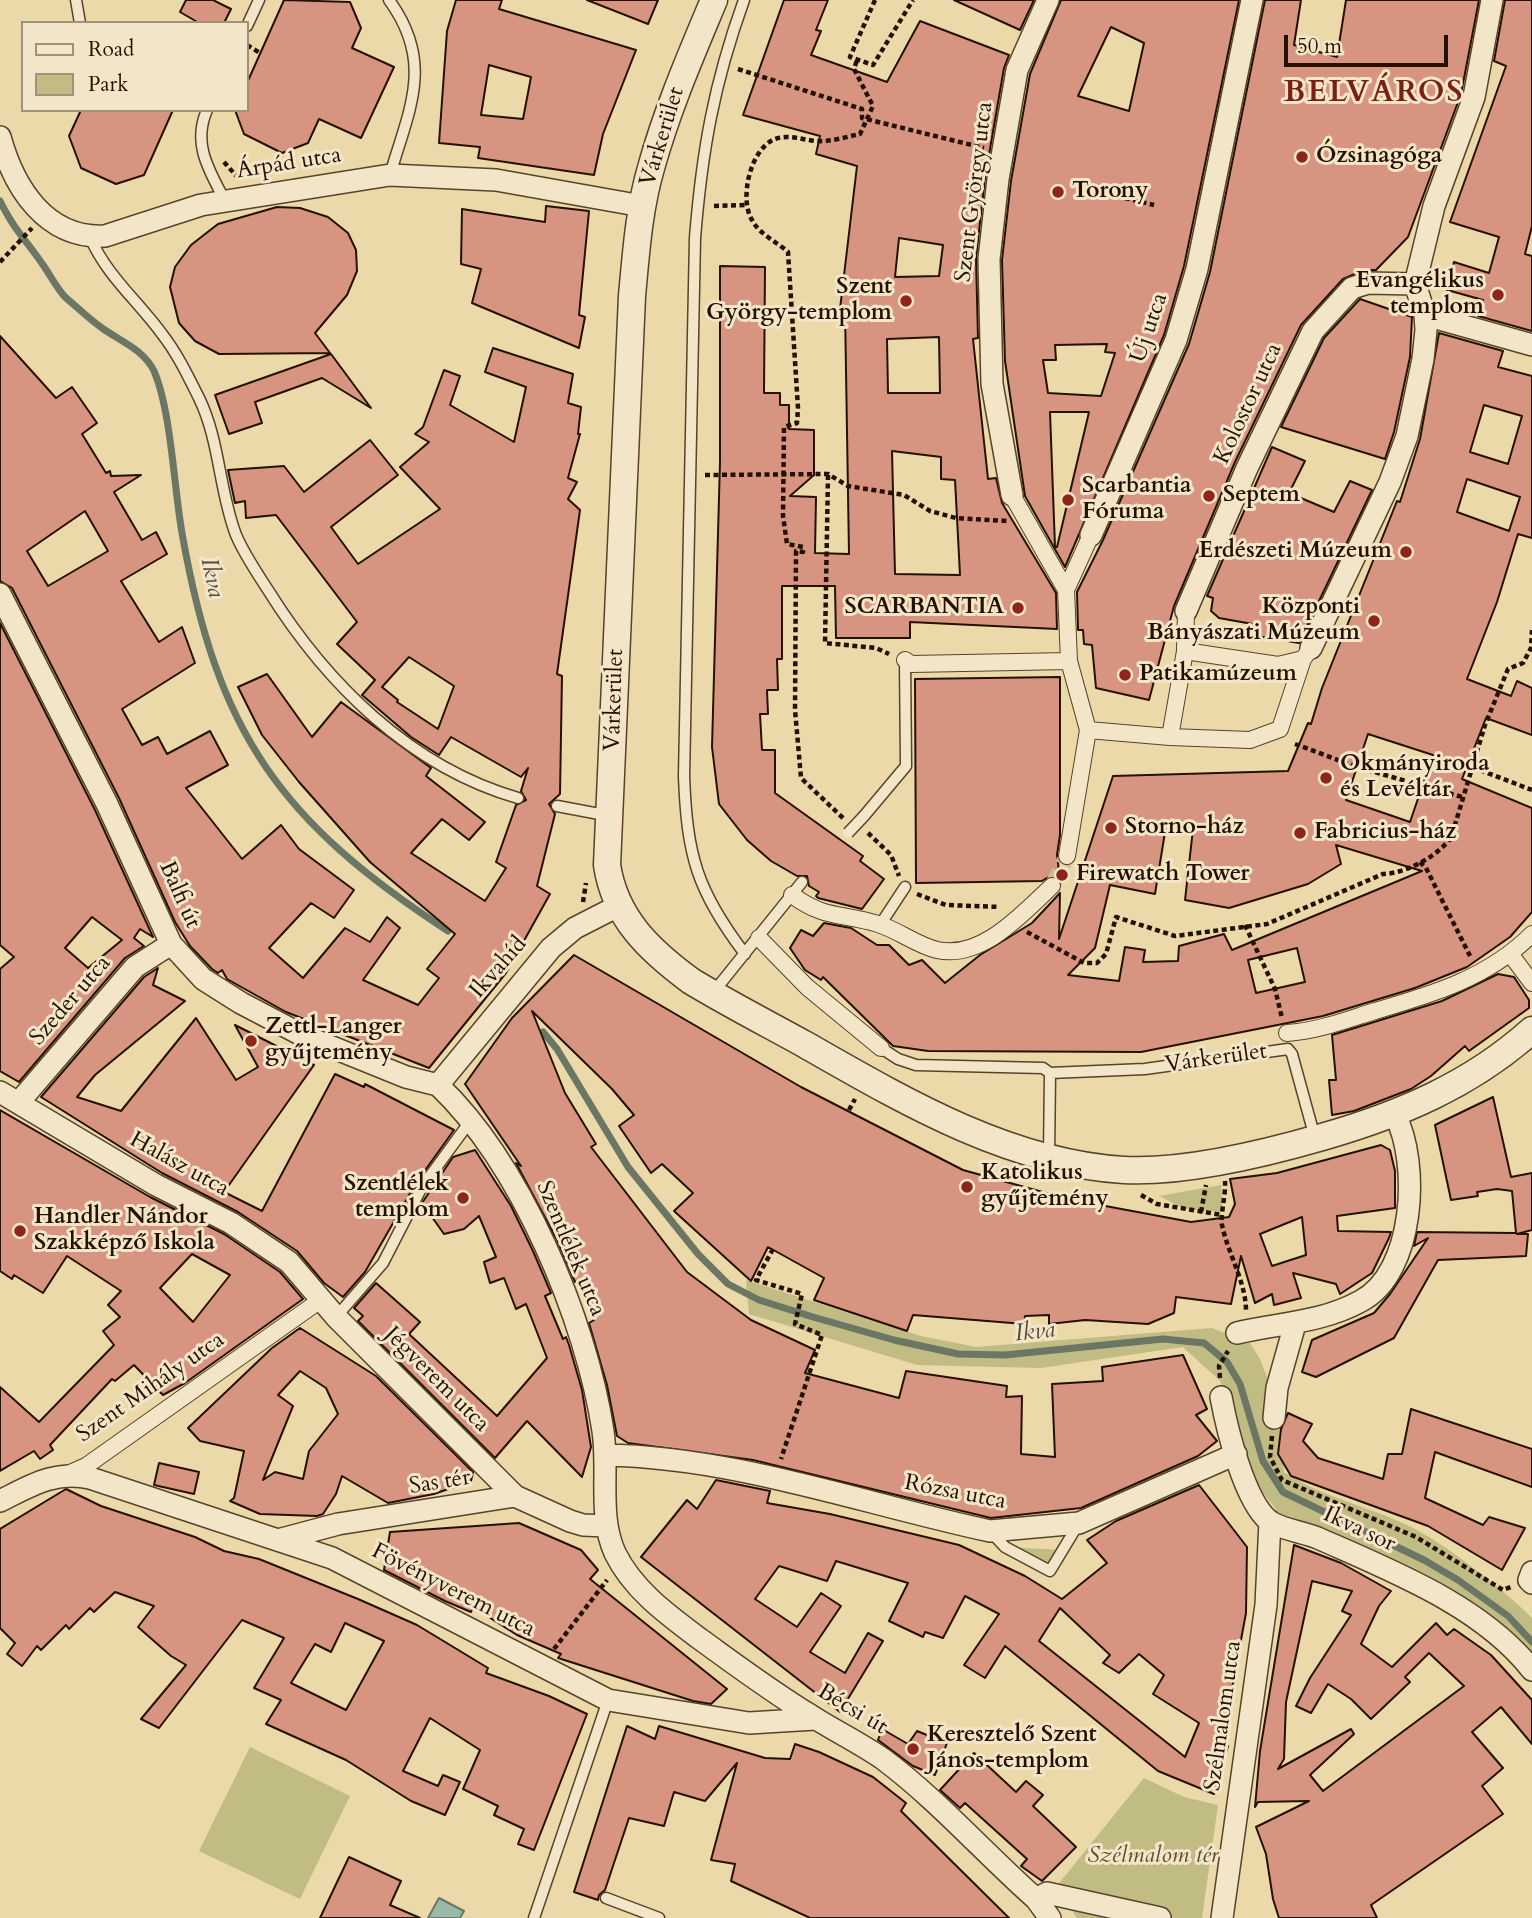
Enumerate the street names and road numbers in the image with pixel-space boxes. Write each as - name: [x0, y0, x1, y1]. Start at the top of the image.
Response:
- street label: Várkerület: [635, 84, 691, 190]
- street label: Szent György utca: [950, 100, 1000, 284]
- street label: Árpád utca: [235, 142, 343, 186]
- street label: Új utca: [1125, 290, 1175, 366]
- street label: Kolostor utca: [1209, 339, 1289, 469]
- street label: Várkerület: [599, 648, 631, 752]
- street label: Balfi út: [152, 857, 206, 933]
- street label: Ikvahíd: [465, 931, 533, 1005]
- street label: Szeder utca: [25, 951, 117, 1051]
- street label: Várkerület: [1163, 1038, 1269, 1080]
- street label: Halász utca: [124, 1126, 234, 1204]
- street label: Szentlélek utca: [529, 1177, 611, 1321]
- street label: Jégverem utca: [377, 1321, 495, 1439]
- street label: Szent Mihály utca: [72, 1327, 230, 1449]
- street label: Sas tér: [408, 1465, 472, 1501]
- street label: Rózsa utca: [902, 1470, 1008, 1516]
- street label: Ikva sor: [1319, 1501, 1399, 1559]
- street label: Fövényverem utca: [367, 1538, 539, 1644]
- street label: Szélmalom utca: [1200, 1639, 1248, 1793]
- street label: Bécsi út: [812, 1678, 892, 1742]

